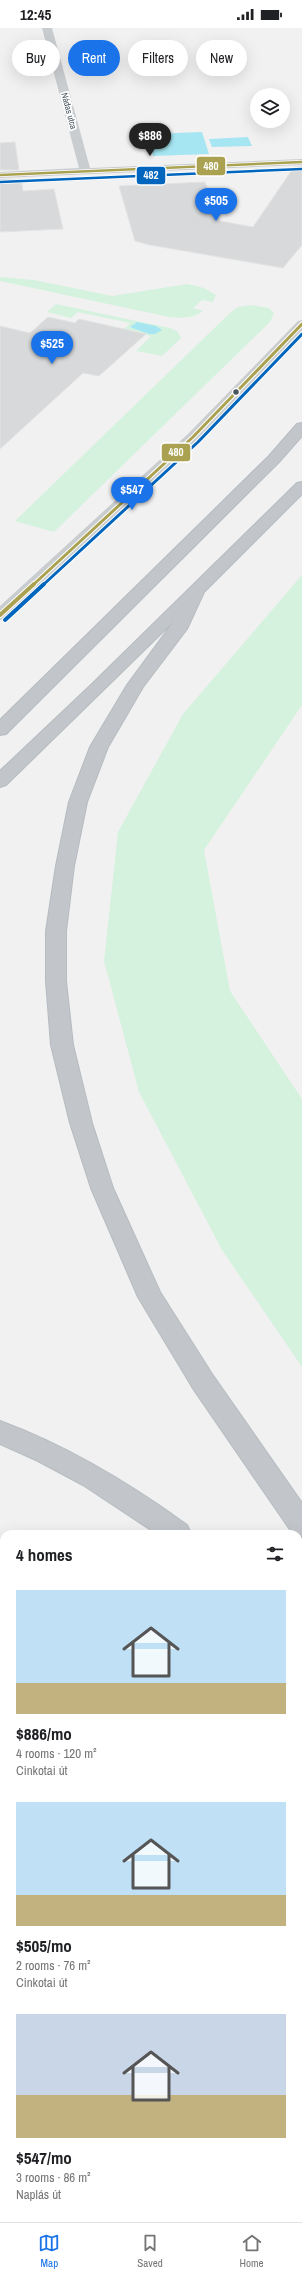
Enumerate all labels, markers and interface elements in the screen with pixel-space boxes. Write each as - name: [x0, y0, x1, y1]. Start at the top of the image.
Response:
- text: 12:45: [20, 4, 51, 25]
- chip: Buy: [12, 40, 60, 76]
- chip: Rent: [68, 40, 120, 76]
- chip: Filters: [128, 40, 188, 76]
- chip: New: [196, 40, 247, 76]
- map controls: [250, 88, 290, 128]
- button: layers: [250, 88, 290, 128]
- street label: Nádas utca: [58, 91, 80, 131]
- pin: $886: [126, 123, 174, 157]
- text: $886: [138, 127, 162, 144]
- line badge: 480: [196, 156, 226, 176]
- text: 480: [203, 159, 219, 173]
- line badge: 482: [136, 166, 166, 185]
- text: 482: [143, 168, 159, 182]
- pin: $505: [192, 188, 240, 222]
- text: $505: [204, 192, 228, 209]
- pin: $525: [28, 331, 76, 365]
- text: $525: [40, 335, 64, 352]
- unlabelled marker: [231, 387, 241, 397]
- line badge: 480: [161, 443, 191, 462]
- text: 480: [168, 445, 184, 459]
- pin: $547: [108, 477, 156, 511]
- text: $547: [120, 481, 144, 498]
- text: 4 homes: [16, 1543, 73, 1566]
- icon: filters: [264, 1543, 286, 1565]
- icon: home: [115, 1616, 187, 1688]
- text: $886/mo: [16, 1722, 72, 1745]
- text: 4 rooms · 120 m²: [16, 1745, 97, 1762]
- text: Cinkotai út: [16, 1762, 68, 1779]
- icon: home: [115, 1828, 187, 1900]
- text: $505/mo: [16, 1934, 72, 1957]
- text: 2 rooms · 76 m²: [16, 1957, 91, 1974]
- text: Cinkotai út: [16, 1974, 68, 1991]
- icon: home: [115, 2040, 187, 2112]
- text: $547/mo: [16, 2146, 72, 2169]
- text: 3 rooms · 86 m²: [16, 2169, 91, 2186]
- text: Naplás út: [16, 2186, 61, 2203]
- tab: Map: [38, 2232, 60, 2270]
- tab: Saved: [137, 2232, 163, 2270]
- tab: Home: [240, 2232, 264, 2270]

